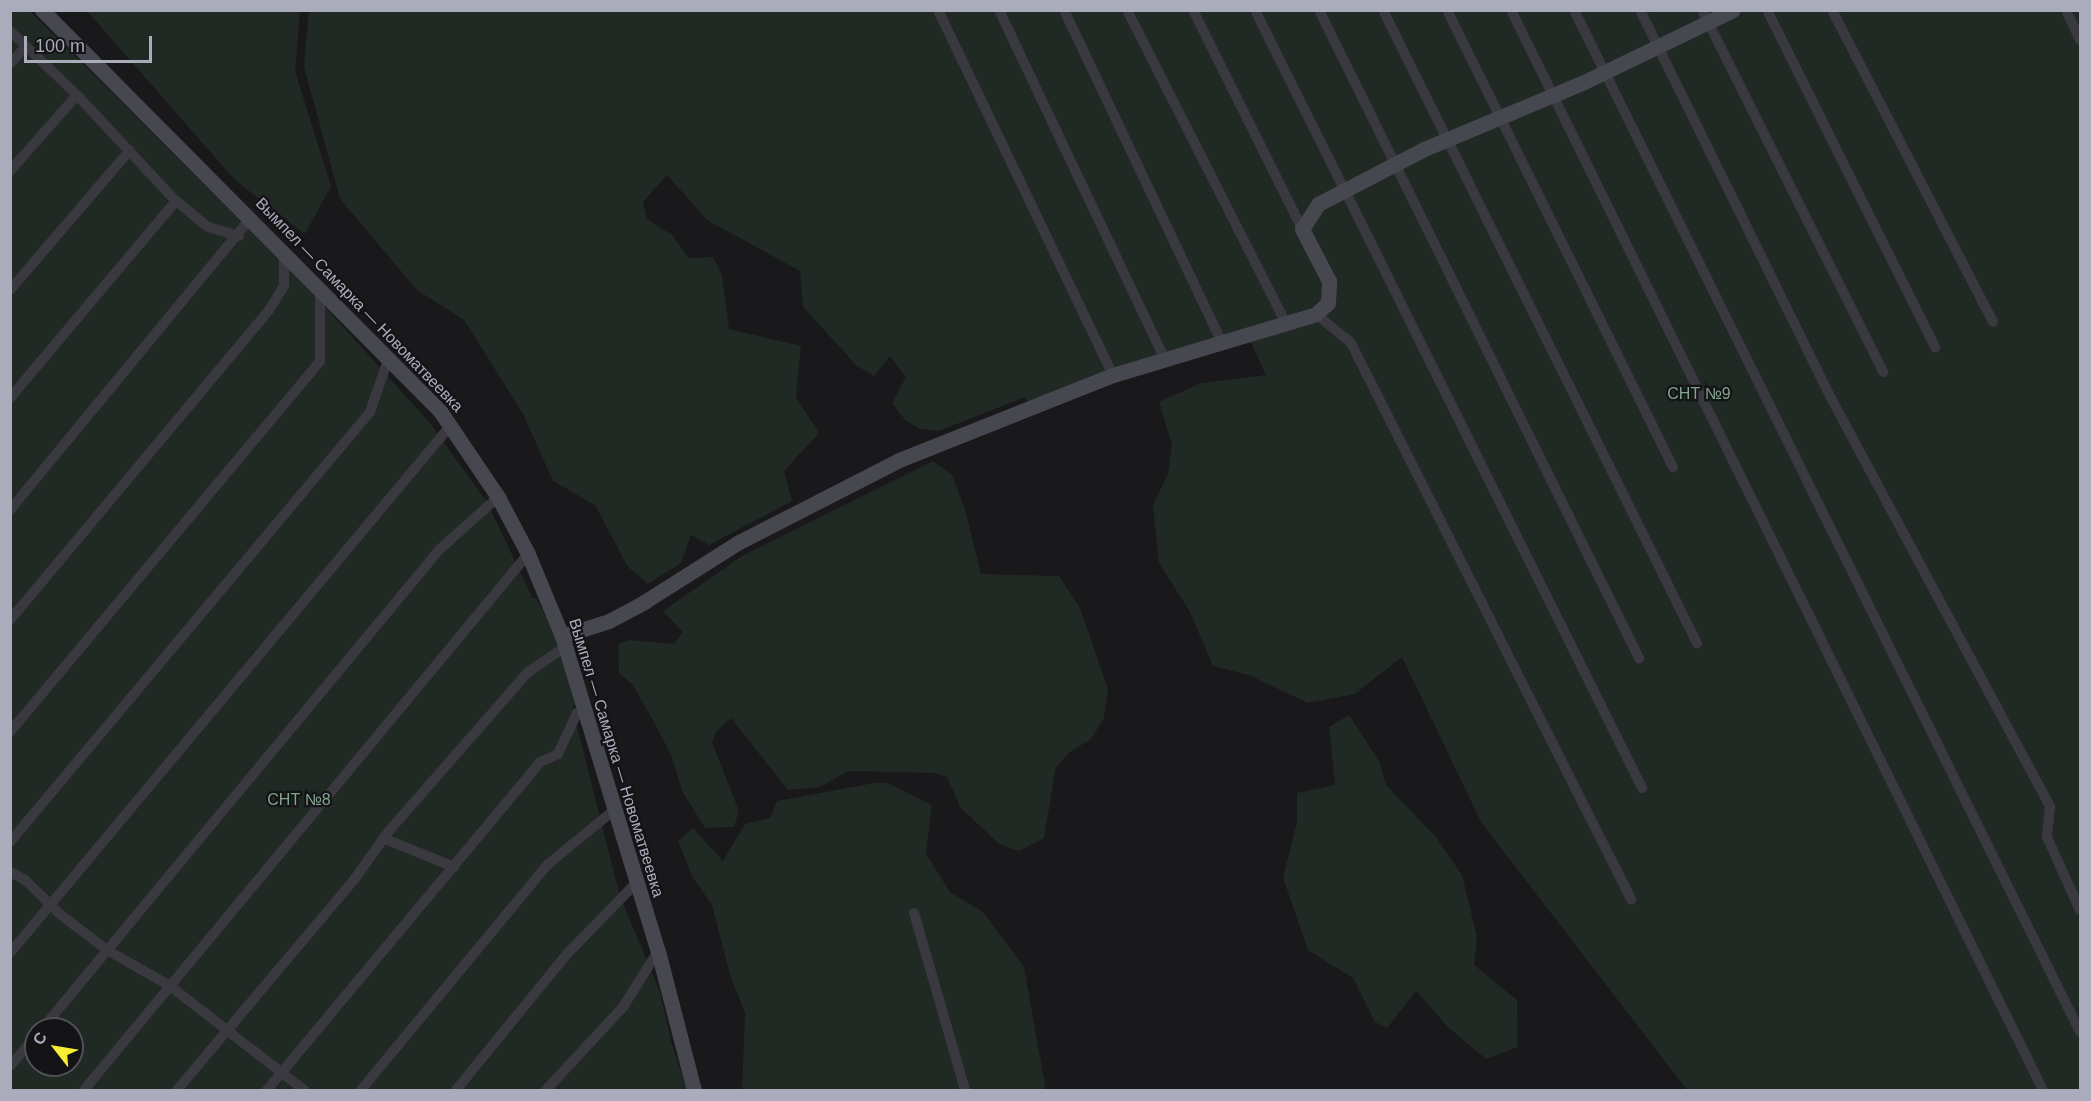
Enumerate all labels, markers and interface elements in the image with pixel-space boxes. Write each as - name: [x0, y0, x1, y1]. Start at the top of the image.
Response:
- scale bar: [27, 24, 154, 62]
- text: 100 m: [35, 36, 85, 56]
- street label: Вымпел — Самарка — Новоматвеевка: [251, 194, 467, 416]
- park label: СНТ №9: [1667, 384, 1731, 404]
- street label: Вымпел — Самарка — Новоматвеевка: [564, 616, 668, 900]
- park label: СНТ №8: [267, 790, 331, 810]
- north arrow: [24, 1017, 84, 1077]
- text: С: [30, 1029, 50, 1048]

